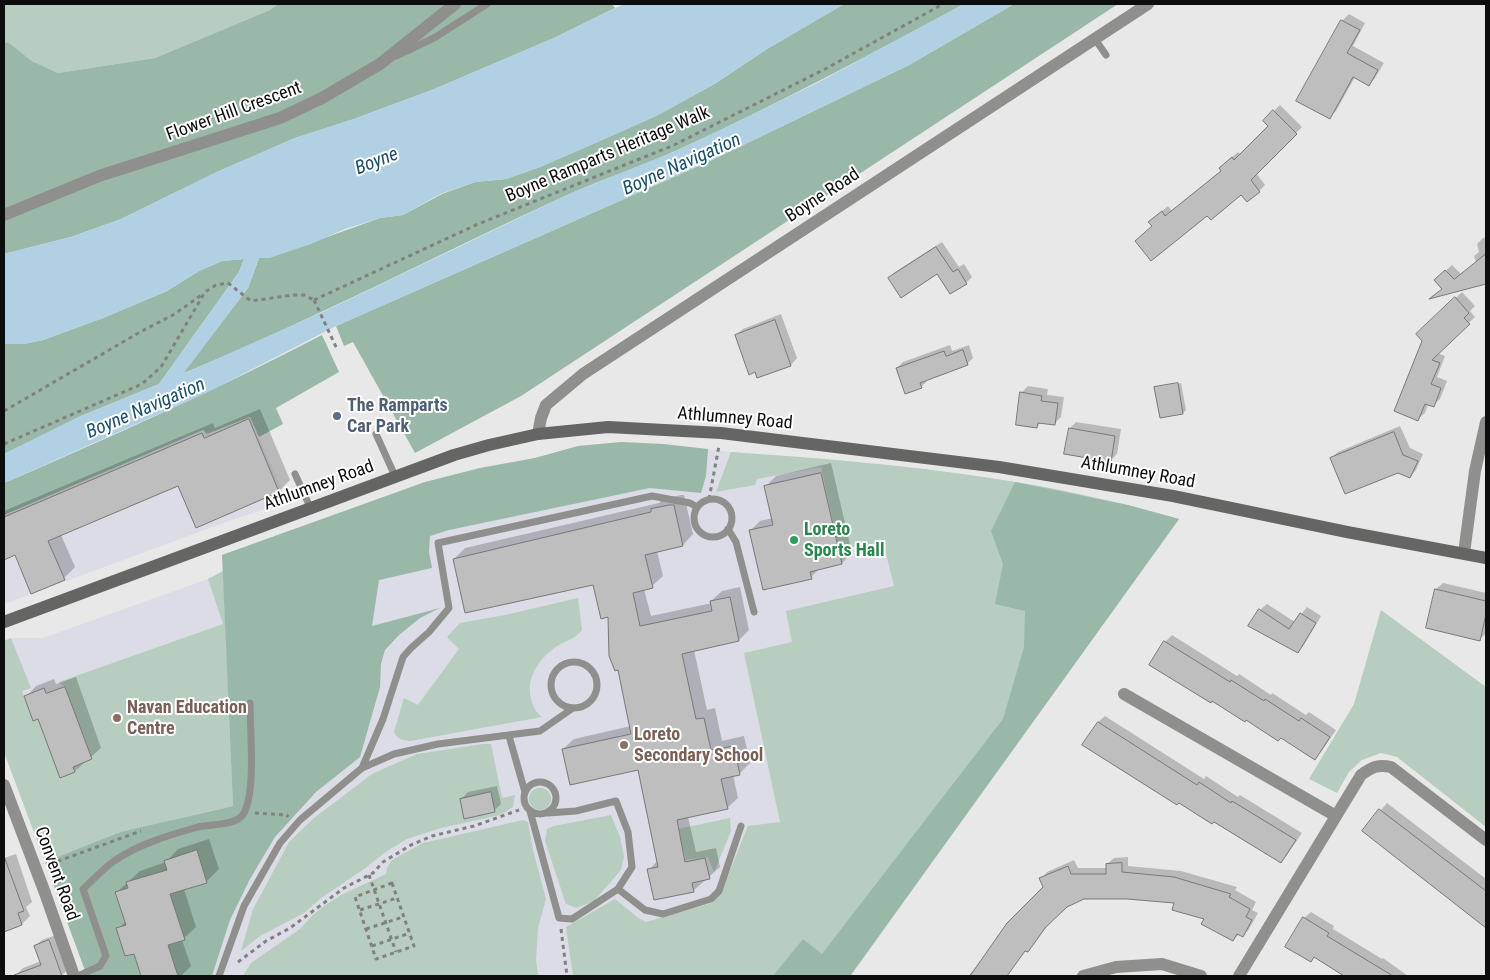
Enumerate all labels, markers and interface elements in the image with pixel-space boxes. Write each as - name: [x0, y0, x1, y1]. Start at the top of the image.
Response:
- street label: Flower Hill Crescent: [163, 78, 305, 146]
- street label: Boyne Ramparts Heritage Walk: [503, 102, 713, 208]
- water label: Boyne Navigation: [619, 129, 745, 201]
- water label: Boyne: [352, 143, 402, 181]
- street label: Boyne Road: [782, 164, 864, 228]
- water label: Boyne Navigation: [83, 374, 209, 444]
- place label: The Ramparts Car Park: [347, 395, 448, 438]
- street label: Athlumney Road: [677, 403, 793, 435]
- marker: The Ramparts Car Park: [331, 410, 343, 422]
- street label: Athlumney Road: [1079, 452, 1197, 494]
- street label: Athlumney Road: [261, 456, 377, 516]
- place label: Loreto Sports Hall: [804, 519, 884, 562]
- marker: Loreto Sports Hall: [788, 534, 800, 546]
- place label: Navan Education Centre: [127, 697, 247, 740]
- marker: Navan Education Centre: [111, 712, 123, 724]
- place label: Loreto Secondary School: [634, 724, 763, 766]
- marker: Loreto Secondary School: [618, 739, 630, 751]
- street label: Convent Road: [29, 824, 83, 924]

